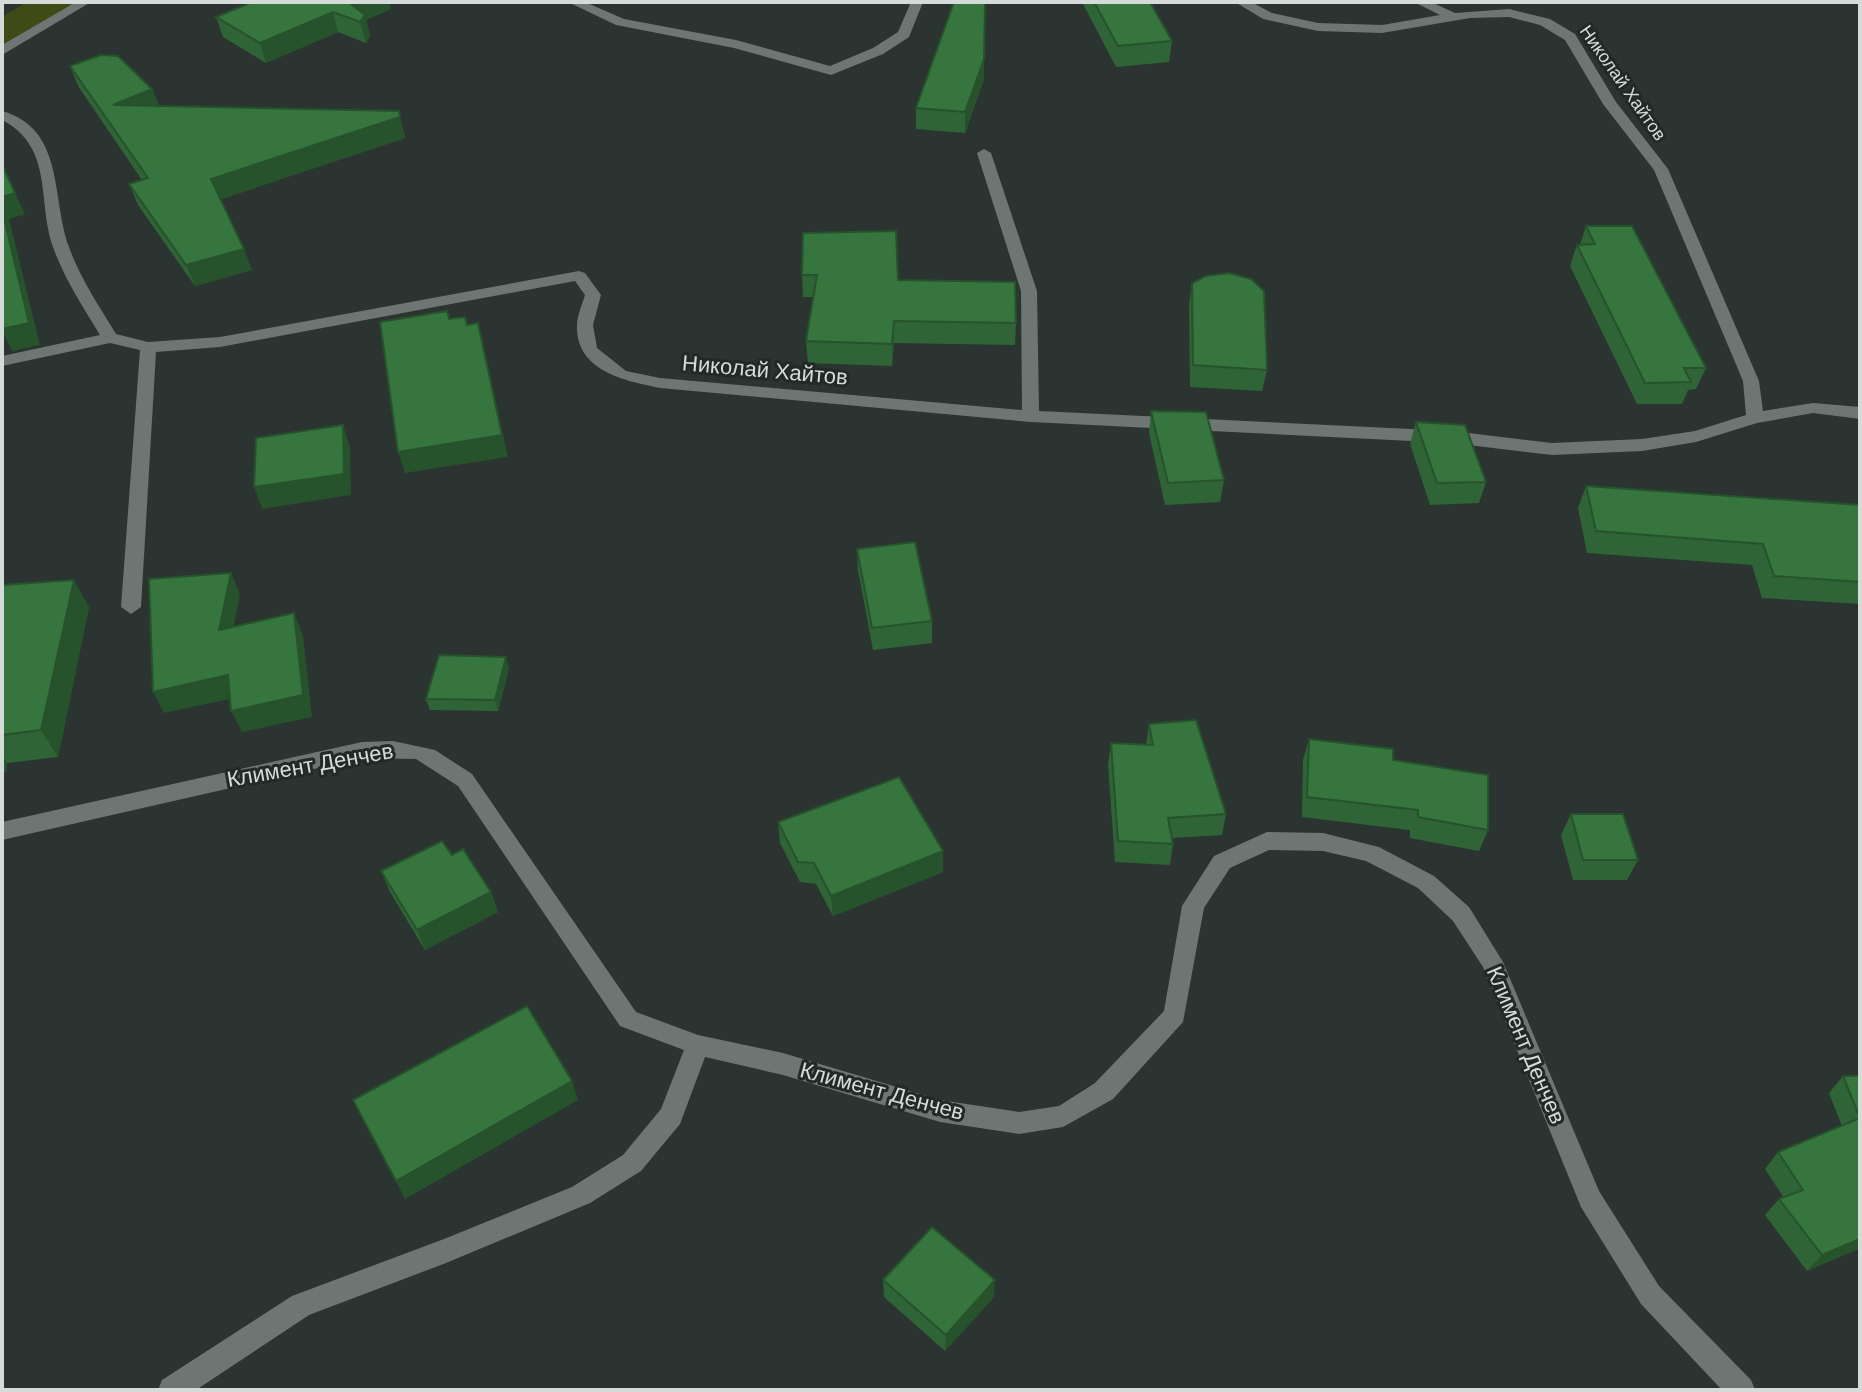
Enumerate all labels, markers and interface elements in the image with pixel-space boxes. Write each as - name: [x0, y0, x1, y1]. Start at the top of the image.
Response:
- street label: Николай Хайтов: [1576, 22, 1670, 144]
- street label: Николай Хайтов: [681, 350, 849, 390]
- street label: Климент Денчев: [225, 738, 395, 792]
- street label: Климент Денчев: [1482, 963, 1570, 1127]
- street label: Климент Денчев: [797, 1057, 967, 1125]

